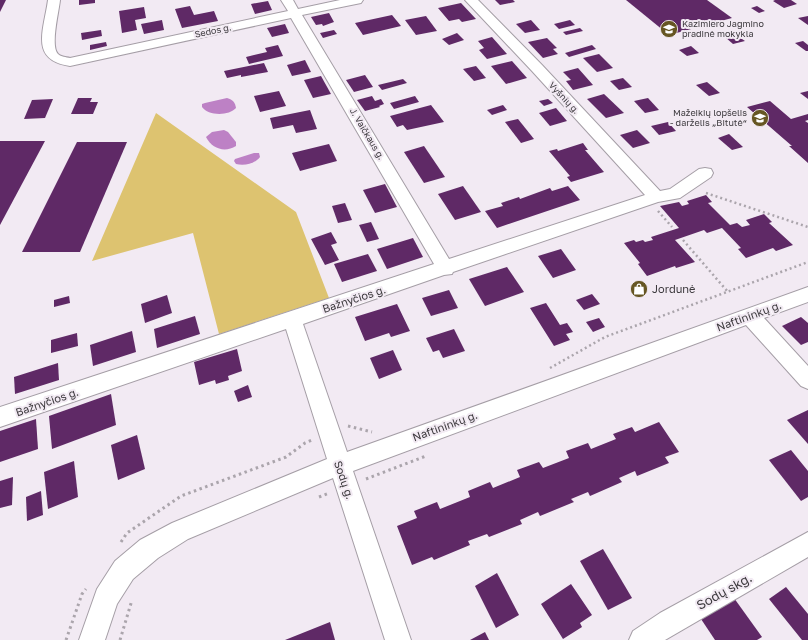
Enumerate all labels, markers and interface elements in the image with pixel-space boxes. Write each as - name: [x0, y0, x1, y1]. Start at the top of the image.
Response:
- place label: Kazimiero Jagmino pradinė mokykla: [682, 18, 764, 39]
- school or university icon: Kazimiero Jagmino pradinė mokykla: [659, 19, 679, 39]
- street label: Sedos g.: [194, 21, 232, 40]
- street label: Vyšnių g.: [547, 79, 582, 116]
- street label: J. Vaičkaus g.: [348, 106, 387, 162]
- place label: Mažeikių lopšelis - darželis „Bitutė“: [670, 107, 747, 128]
- school or university icon: Mažeikių lopšelis - darželis „Bitutė“: [750, 108, 770, 128]
- shop icon: Jordunė: [629, 279, 649, 299]
- street label: Bažnyčios g.: [321, 282, 387, 315]
- place label: Jordunė: [652, 282, 695, 295]
- street label: Naftininkų g.: [715, 298, 783, 333]
- street label: Bažnyčios g.: [14, 385, 80, 418]
- street label: Naftininkų g.: [411, 408, 479, 443]
- street label: Sodų g.: [332, 459, 357, 501]
- street label: Sodų skg.: [693, 569, 755, 613]

